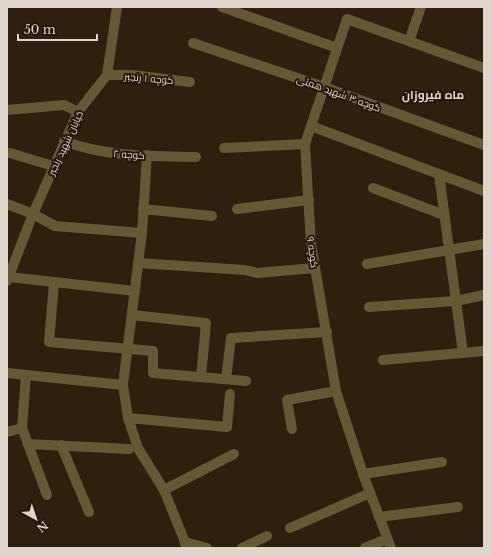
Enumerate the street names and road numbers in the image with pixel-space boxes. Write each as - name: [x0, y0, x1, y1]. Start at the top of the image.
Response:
- street label: کوچه ۱ رنجبر: [123, 70, 174, 87]
- street label: کوچه ۳ شهید همتی: [295, 72, 383, 115]
- street label: خیابان شهید رنجبر: [44, 109, 86, 179]
- street label: کوچه ۲: [113, 147, 145, 162]
- street label: کوچه ۹: [304, 236, 321, 269]

